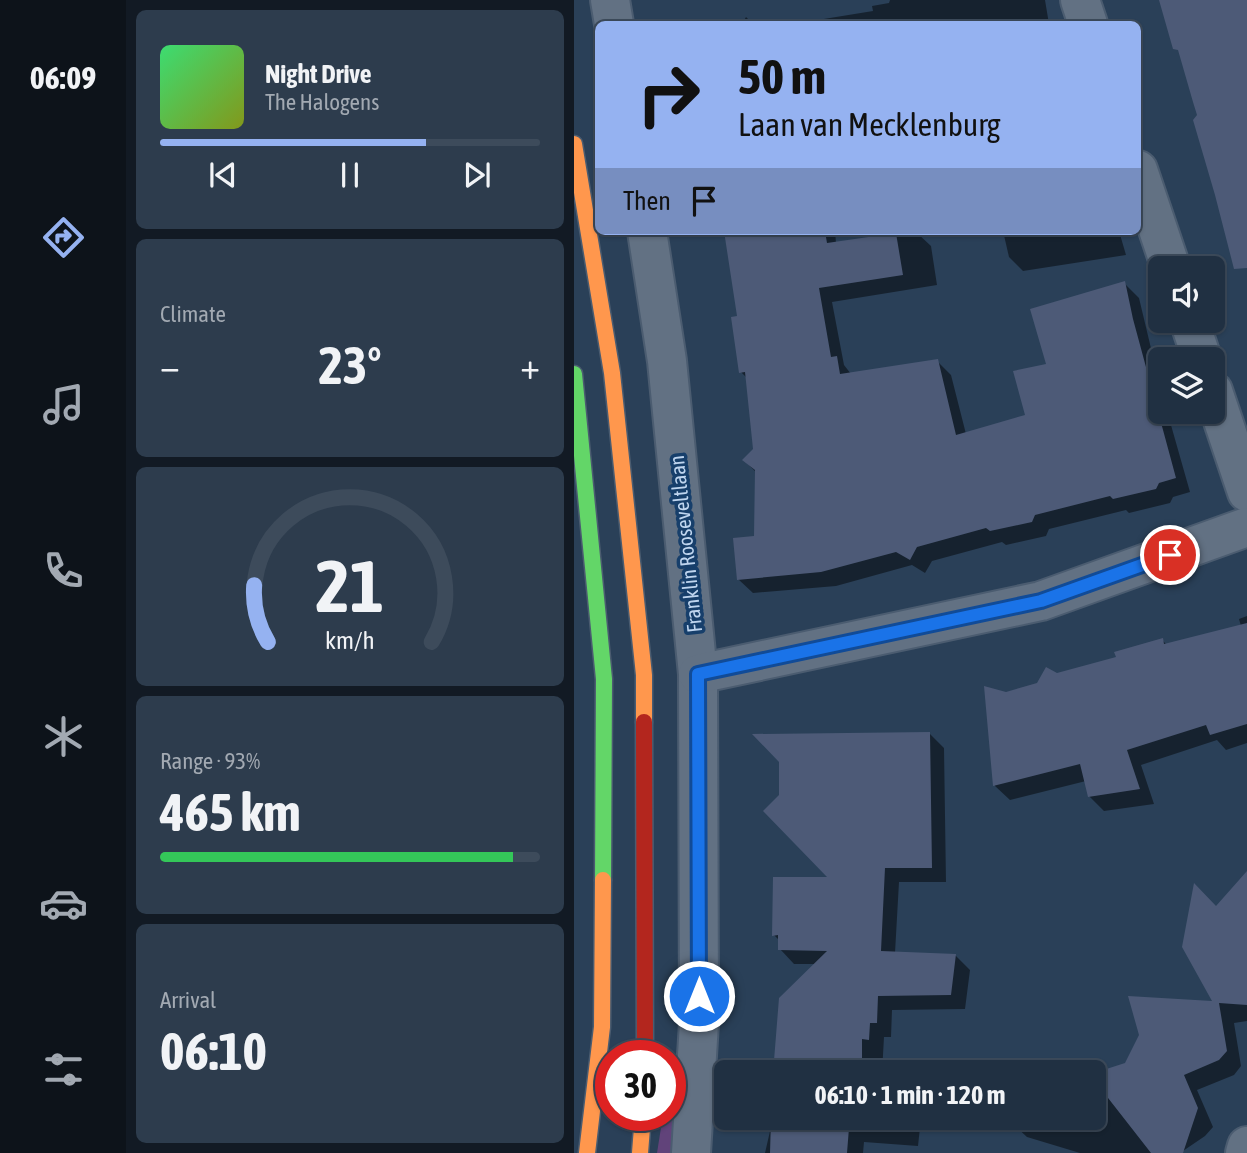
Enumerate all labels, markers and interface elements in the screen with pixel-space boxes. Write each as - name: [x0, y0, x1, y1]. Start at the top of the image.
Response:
- text: 50 m: [738, 48, 826, 104]
- icon: right: [623, 49, 714, 140]
- text: 06:09: [30, 59, 96, 96]
- text: Night Drive: [265, 59, 372, 89]
- text: The Halogens: [265, 89, 379, 115]
- text: Laan van Mecklenburg: [738, 106, 1001, 143]
- icon: previous: [204, 156, 242, 194]
- icon: pause: [331, 156, 369, 194]
- icon: next: [458, 156, 496, 194]
- icon: arrive: [685, 182, 723, 220]
- text: Then: [623, 186, 671, 216]
- icon: directions: [39, 213, 88, 262]
- map controls: [1148, 256, 1225, 424]
- button: sound: [1148, 256, 1225, 333]
- text: Climate: [160, 301, 226, 327]
- text: 23°: [318, 335, 382, 395]
- text: −: [160, 344, 180, 387]
- text: +: [520, 344, 540, 387]
- button: layers: [1148, 347, 1225, 424]
- icon: music: [39, 380, 88, 429]
- street label: Franklin Rooseveltlaan: [664, 454, 706, 634]
- pin: [1140, 525, 1200, 585]
- icon: arrive: [1151, 536, 1189, 574]
- text: 21: [316, 545, 384, 628]
- icon: phone: [39, 546, 88, 595]
- text: km/h: [325, 626, 375, 654]
- icon: climate: [39, 712, 88, 761]
- text: Range · 93%: [160, 748, 260, 774]
- text: 465 km: [160, 782, 301, 842]
- icon: car: [39, 879, 88, 928]
- position arrow: [662, 959, 736, 1033]
- text: Arrival: [160, 987, 216, 1013]
- text: 06:10: [160, 1021, 267, 1081]
- speed limit sign: 30: [595, 1040, 686, 1131]
- icon: filters: [39, 1045, 88, 1094]
- text: 06:10 · 1 min · 120 m: [815, 1080, 1005, 1110]

